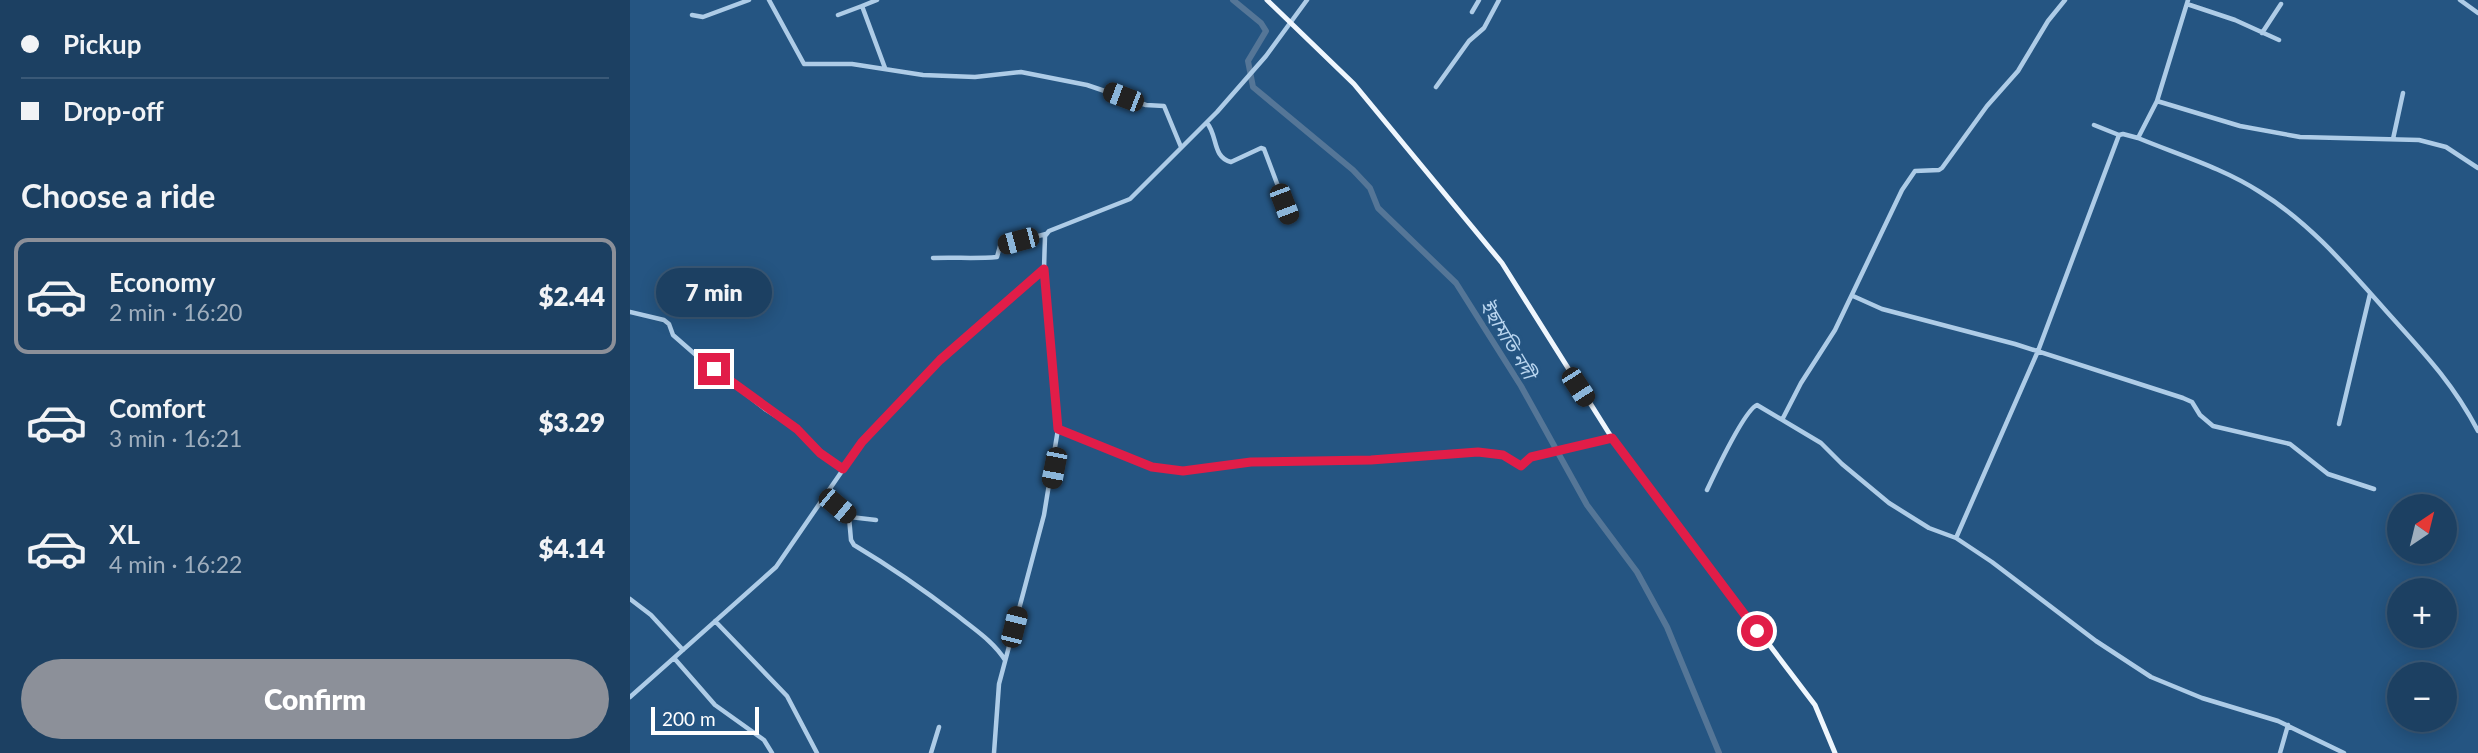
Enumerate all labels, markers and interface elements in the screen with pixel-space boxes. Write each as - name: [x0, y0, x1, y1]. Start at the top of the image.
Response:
- text: Pickup: [63, 28, 142, 60]
- car: [1100, 80, 1147, 114]
- text: Drop-off: [63, 95, 164, 127]
- text: Choose a ride: [21, 176, 215, 215]
- car: [1267, 181, 1302, 227]
- car: [995, 225, 1042, 257]
- icon: car: [25, 265, 88, 328]
- text: Economy: [109, 266, 215, 298]
- callout: 7 min: [656, 268, 772, 316]
- text: 7 min: [685, 278, 743, 306]
- text: $2.44: [538, 280, 605, 312]
- water label: ইছামতি নদী: [1476, 295, 1543, 386]
- text: 2 min · 16:20: [109, 298, 242, 326]
- route end: [698, 353, 730, 385]
- car: [1558, 364, 1599, 410]
- icon: car: [25, 391, 88, 454]
- text: Comfort: [109, 392, 206, 424]
- text: $3.29: [538, 406, 605, 438]
- text: 3 min · 16:21: [109, 424, 242, 452]
- car: [1040, 445, 1069, 491]
- car: [815, 484, 860, 528]
- north arrow: [2387, 494, 2457, 564]
- map controls: [2387, 494, 2457, 732]
- icon: car: [25, 517, 88, 580]
- text: XL: [109, 518, 140, 550]
- text: $4.14: [538, 532, 605, 564]
- text: 4 min · 16:22: [109, 550, 242, 578]
- button: +: [2387, 578, 2457, 648]
- car: [999, 604, 1030, 650]
- route start: [1741, 615, 1773, 647]
- button: Confirm: [21, 659, 609, 739]
- button: −: [2387, 662, 2457, 732]
- scale bar: [651, 704, 760, 736]
- text: 200 m: [662, 707, 716, 730]

